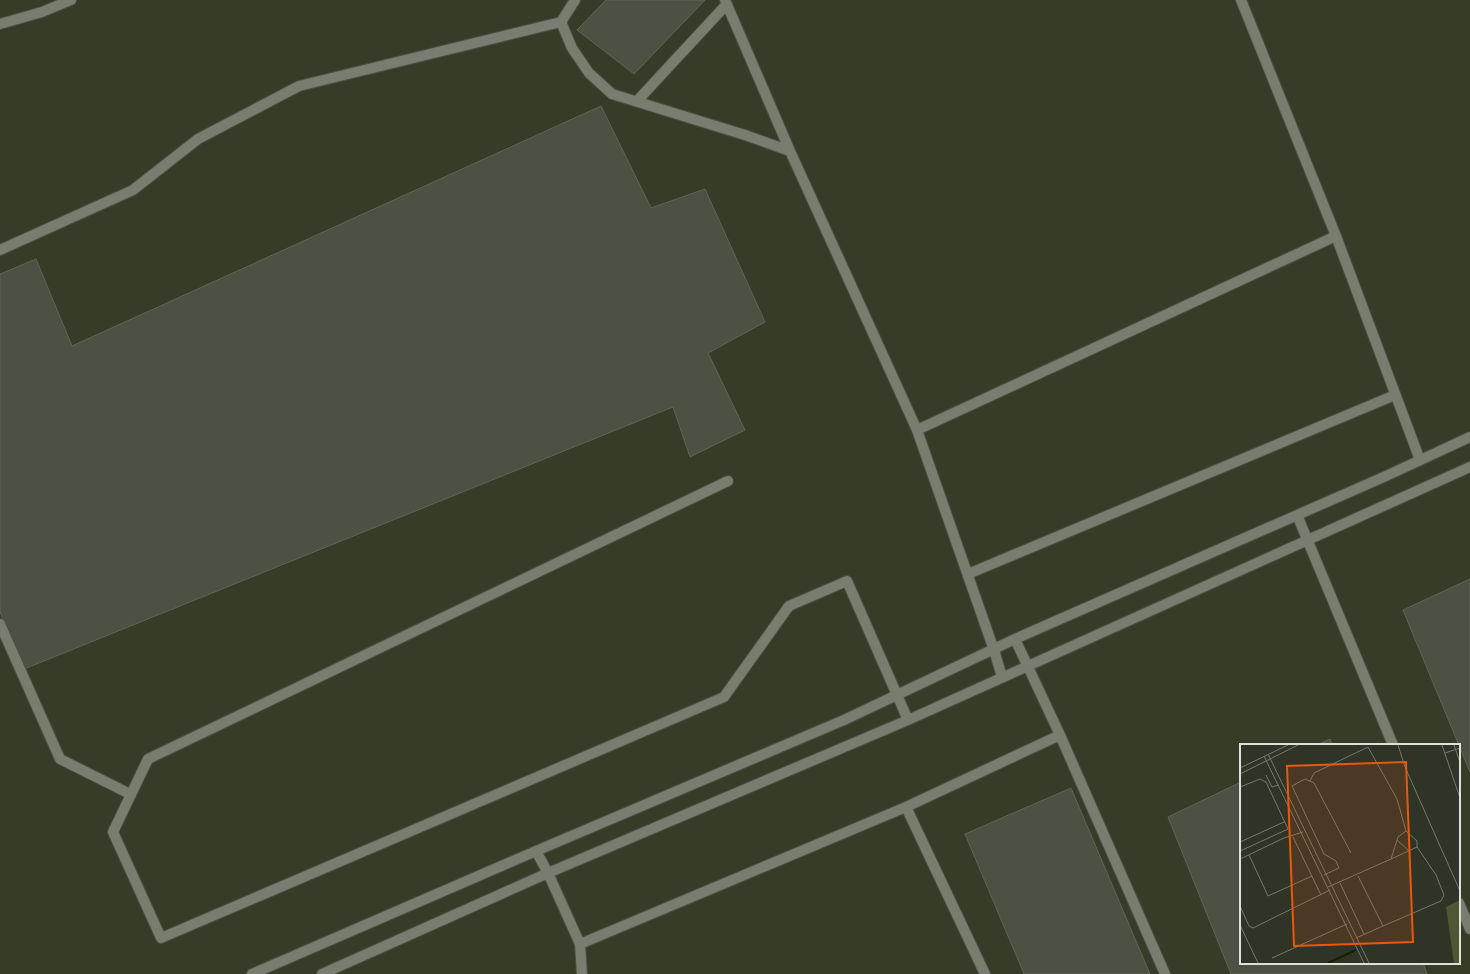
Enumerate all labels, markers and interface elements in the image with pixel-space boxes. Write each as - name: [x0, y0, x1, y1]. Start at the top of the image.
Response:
- inset map: [1240, 744, 1460, 964]

